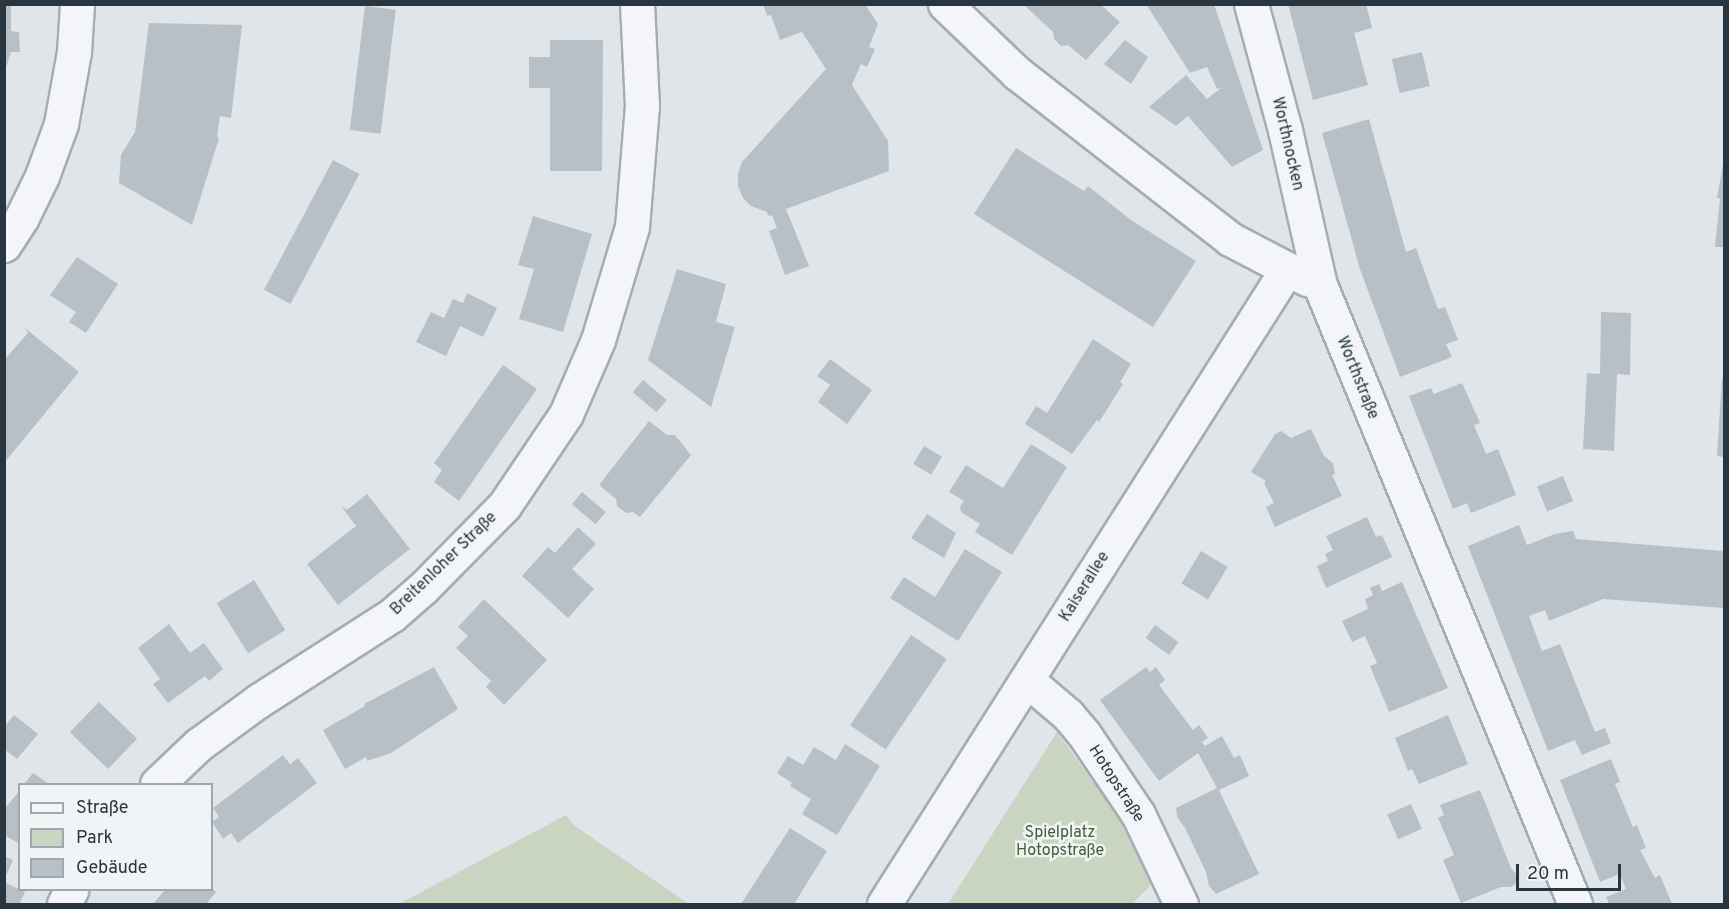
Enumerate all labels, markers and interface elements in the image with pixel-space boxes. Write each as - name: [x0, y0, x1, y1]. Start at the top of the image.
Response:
- street label: Worthnocken: [1267, 95, 1307, 193]
- street label: Worthstraße: [1332, 334, 1382, 422]
- street label: Breitenloher Straße: [387, 508, 501, 620]
- street label: Kaiserallee: [1056, 548, 1114, 626]
- street label: Hotopstraße: [1084, 742, 1148, 826]
- legend: [18, 783, 213, 891]
- text: Straße: [76, 797, 128, 820]
- park label: Spielplatz Hotopstraße: [1016, 823, 1104, 861]
- text: Park: [76, 827, 113, 850]
- scale bar: [1519, 852, 1624, 890]
- text: Gebäude: [76, 857, 148, 880]
- text: 20 m: [1527, 863, 1569, 886]

